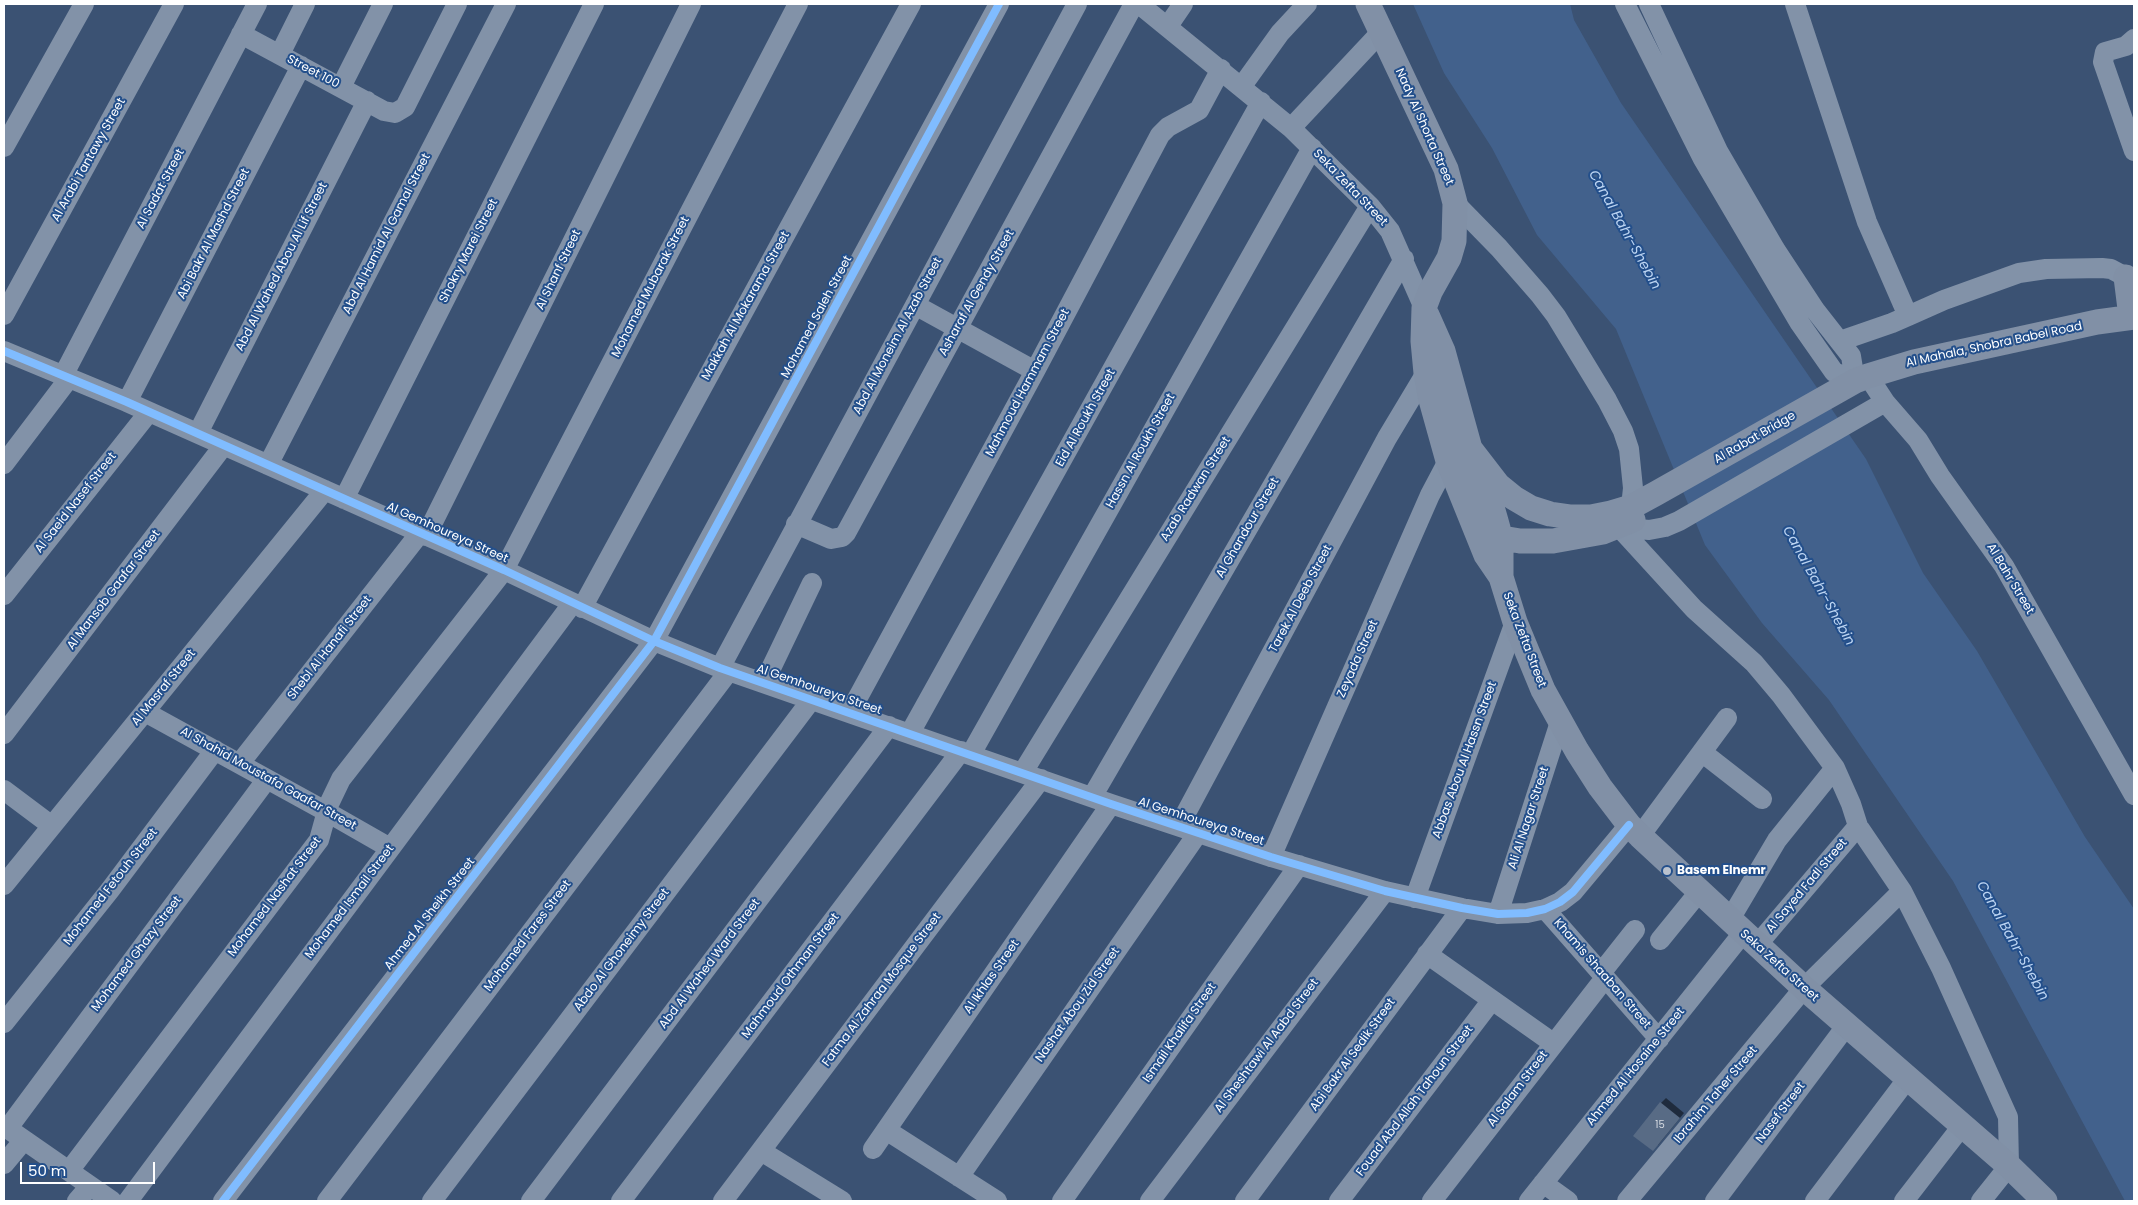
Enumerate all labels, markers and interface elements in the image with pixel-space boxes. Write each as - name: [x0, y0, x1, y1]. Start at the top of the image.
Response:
- street label: Street 100: [284, 52, 342, 92]
- street label: Nady Al Shorta Street: [1392, 66, 1456, 188]
- street label: Al Arabi Tantawy Street: [49, 96, 129, 224]
- street label: Al Sadat Street: [134, 147, 188, 231]
- street label: Seka Zefta Street: [1310, 147, 1390, 229]
- street label: Abd Al Hamid Al Gamal Street: [340, 151, 434, 317]
- street label: Abi Bakr Al Mashd Street: [175, 166, 253, 302]
- water label: Canal Bahr-Shebin: [1584, 167, 1664, 293]
- street label: Abd Al Wahed Abou Al Lif Street: [233, 180, 331, 354]
- street label: Shokry Marei Street: [437, 197, 501, 305]
- street label: Mohamed Mubarak Street: [609, 214, 693, 360]
- street label: Al Shanf Street: [533, 228, 585, 312]
- street label: Asharaf Al Gendy Street: [936, 228, 1018, 358]
- street label: Makkah Al Mokarama Street: [699, 229, 793, 383]
- street label: Mohamed Saleh Street: [779, 253, 855, 381]
- street label: Abd Al Moneim Al Azab Street: [850, 255, 946, 417]
- street label: Mahmoud Hammam Street: [983, 307, 1073, 459]
- street label: Al Mahala, Shobra Babel Road: [1905, 319, 2083, 371]
- street label: Eid Al Roukh Street: [1053, 367, 1119, 469]
- street label: Hassn Al Roukh Street: [1103, 391, 1179, 511]
- street label: Al Rabat Bridge: [1712, 409, 1798, 467]
- street label: Azab Radwan Street: [1158, 434, 1234, 544]
- street label: Al Saeid Nasef Street: [32, 450, 120, 556]
- street label: Al Ghandour Street: [1213, 475, 1283, 581]
- street label: Al Gemhoureya Street: [384, 500, 510, 566]
- water label: Canal Bahr-Shebin: [1778, 523, 1858, 649]
- street label: Al Mansob Gaafar Street: [64, 527, 164, 653]
- street label: Al Bahr Street: [1983, 541, 2037, 617]
- street label: Tarek Al Deeb Street: [1266, 543, 1336, 655]
- street label: Seka Zefta Street: [1499, 590, 1549, 690]
- street label: Shebl Al Hanafi Street: [285, 593, 375, 703]
- street label: Zeyada Street: [1334, 618, 1382, 700]
- street label: Al Masraf Street: [129, 647, 199, 729]
- street label: Al Gemhoureya Street: [754, 662, 884, 718]
- street label: Abbas Abou Al Hassn Street: [1430, 680, 1500, 840]
- street label: Al Shahid Moustafa Gaafar Street: [177, 724, 359, 834]
- street label: Ali Al Nagar Street: [1506, 765, 1552, 871]
- street label: Al Gemhoureya Street: [1136, 795, 1266, 849]
- street label: Mohamed Fetouh Street: [61, 826, 161, 948]
- street label: Mohamed Nashat Street: [225, 834, 325, 960]
- street label: Al Sayed Fadl Street: [1763, 836, 1851, 936]
- street label: Mohamed Ismail Street: [302, 842, 398, 962]
- street label: Ahmed Al Sheikh Street: [382, 855, 478, 973]
- place label: Basem Elnemr: [1677, 864, 1766, 878]
- marker: Basem Elnemr: [1661, 865, 1673, 877]
- street label: Mohamed Fares Street: [481, 878, 575, 994]
- water label: Canal Bahr-Shebin: [1972, 878, 2052, 1004]
- street label: Abdo Al Ghoneimy Street: [571, 886, 673, 1014]
- street label: Mohamed Ghazy Street: [89, 894, 185, 1014]
- street label: Abd Al Wahed Ward Street: [656, 896, 764, 1032]
- street label: Fatma Al Zahraa Mosque Street: [820, 910, 944, 1070]
- street label: Mahmoud Othman Street: [739, 911, 843, 1041]
- street label: Khamis Shaaban Street: [1550, 916, 1654, 1032]
- street label: Seka Zefta Street: [1737, 927, 1821, 1005]
- street label: Al Ikhlas Street: [961, 937, 1023, 1017]
- street label: Nashat Abou Zid Street: [1033, 945, 1123, 1065]
- street label: Al Sheshtawi Al Aabd Street: [1212, 976, 1322, 1116]
- street label: Ismail Khalifa Street: [1140, 981, 1220, 1085]
- street label: Abi Bakr Al Sedik Street: [1307, 996, 1399, 1114]
- street label: Ahmed Al Hosaine Street: [1584, 1005, 1688, 1129]
- street label: Fouad Abd Allah Tahoun Street: [1354, 1023, 1476, 1179]
- street label: Ibrahim Taher Street: [1671, 1043, 1761, 1147]
- street label: Al Salam Street: [1485, 1048, 1551, 1130]
- street label: Nasef Street: [1753, 1080, 1809, 1146]
- house number: 15: [1655, 1119, 1665, 1131]
- scale bar: [22, 1152, 158, 1184]
- text: 50 m: [28, 1160, 66, 1181]

